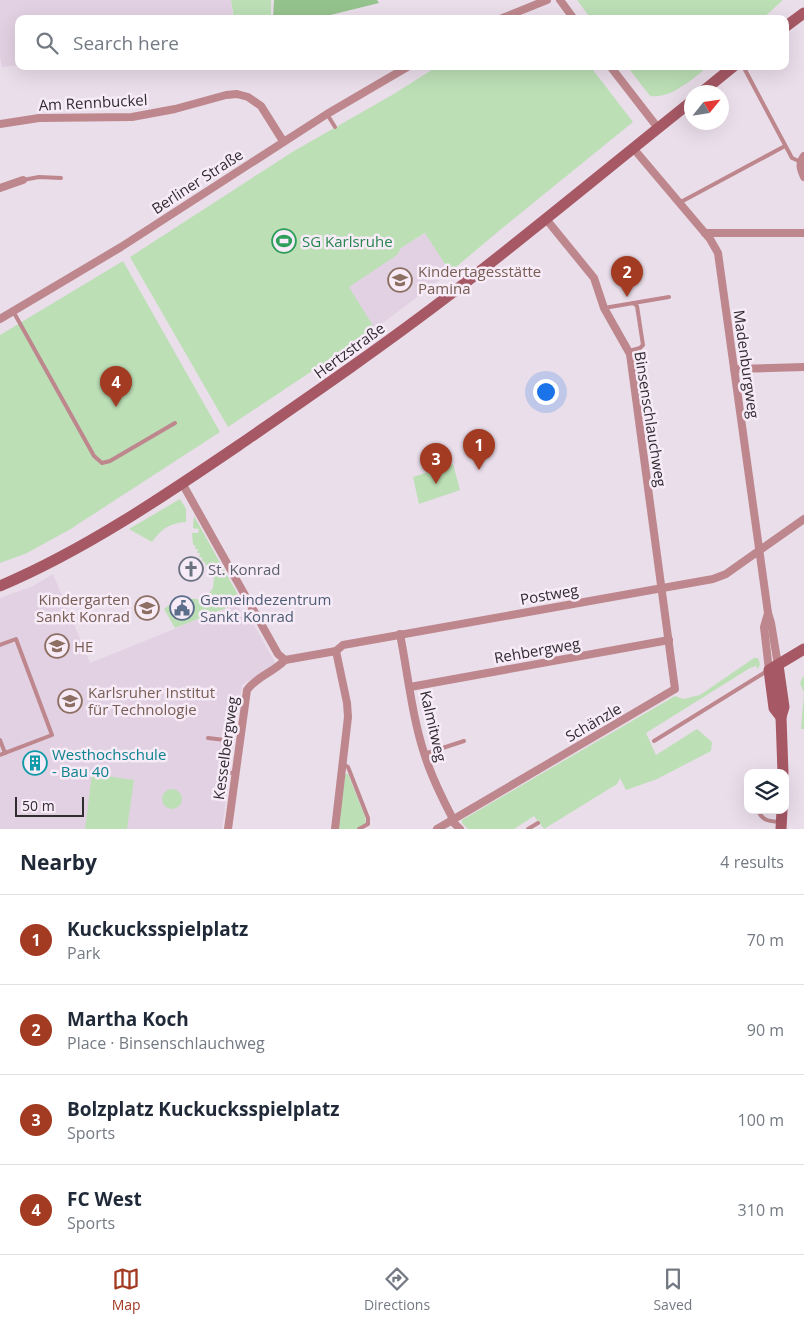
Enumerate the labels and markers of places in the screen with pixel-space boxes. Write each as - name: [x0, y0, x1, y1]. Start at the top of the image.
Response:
- sports icon: SG Karlsruhe: [271, 228, 297, 254]
- place label: SG Karlsruhe: [302, 231, 393, 251]
- pin: 2: [611, 256, 643, 297]
- place label: Kindertagesstätte Pamina: [418, 261, 541, 298]
- school or university icon: Kindertagesstätte Pamina: [387, 267, 413, 293]
- pin: 4: [100, 366, 132, 407]
- pin: 1: [463, 429, 495, 470]
- pin: 3: [420, 443, 452, 484]
- church icon: St. Konrad: [178, 556, 204, 582]
- place label: St. Konrad: [208, 559, 280, 579]
- place label: Kindergarten Sankt Konrad: [36, 589, 130, 626]
- place label: Gemeindezentrum Sankt Konrad: [200, 589, 331, 626]
- school or university icon: Kindergarten Sankt Konrad: [134, 595, 160, 621]
- public building icon: Gemeindezentrum Sankt Konrad: [169, 595, 195, 621]
- school or university icon: HE: [44, 633, 70, 659]
- place label: HE: [74, 636, 93, 656]
- place label: Karlsruher Institut für Technologie: [88, 682, 215, 719]
- school or university icon: Karlsruher Institut für Technologie: [57, 688, 83, 714]
- place label: Westhochschule - Bau 40: [52, 744, 166, 781]
- building icon: Westhochschule - Bau 40: [22, 750, 48, 776]

